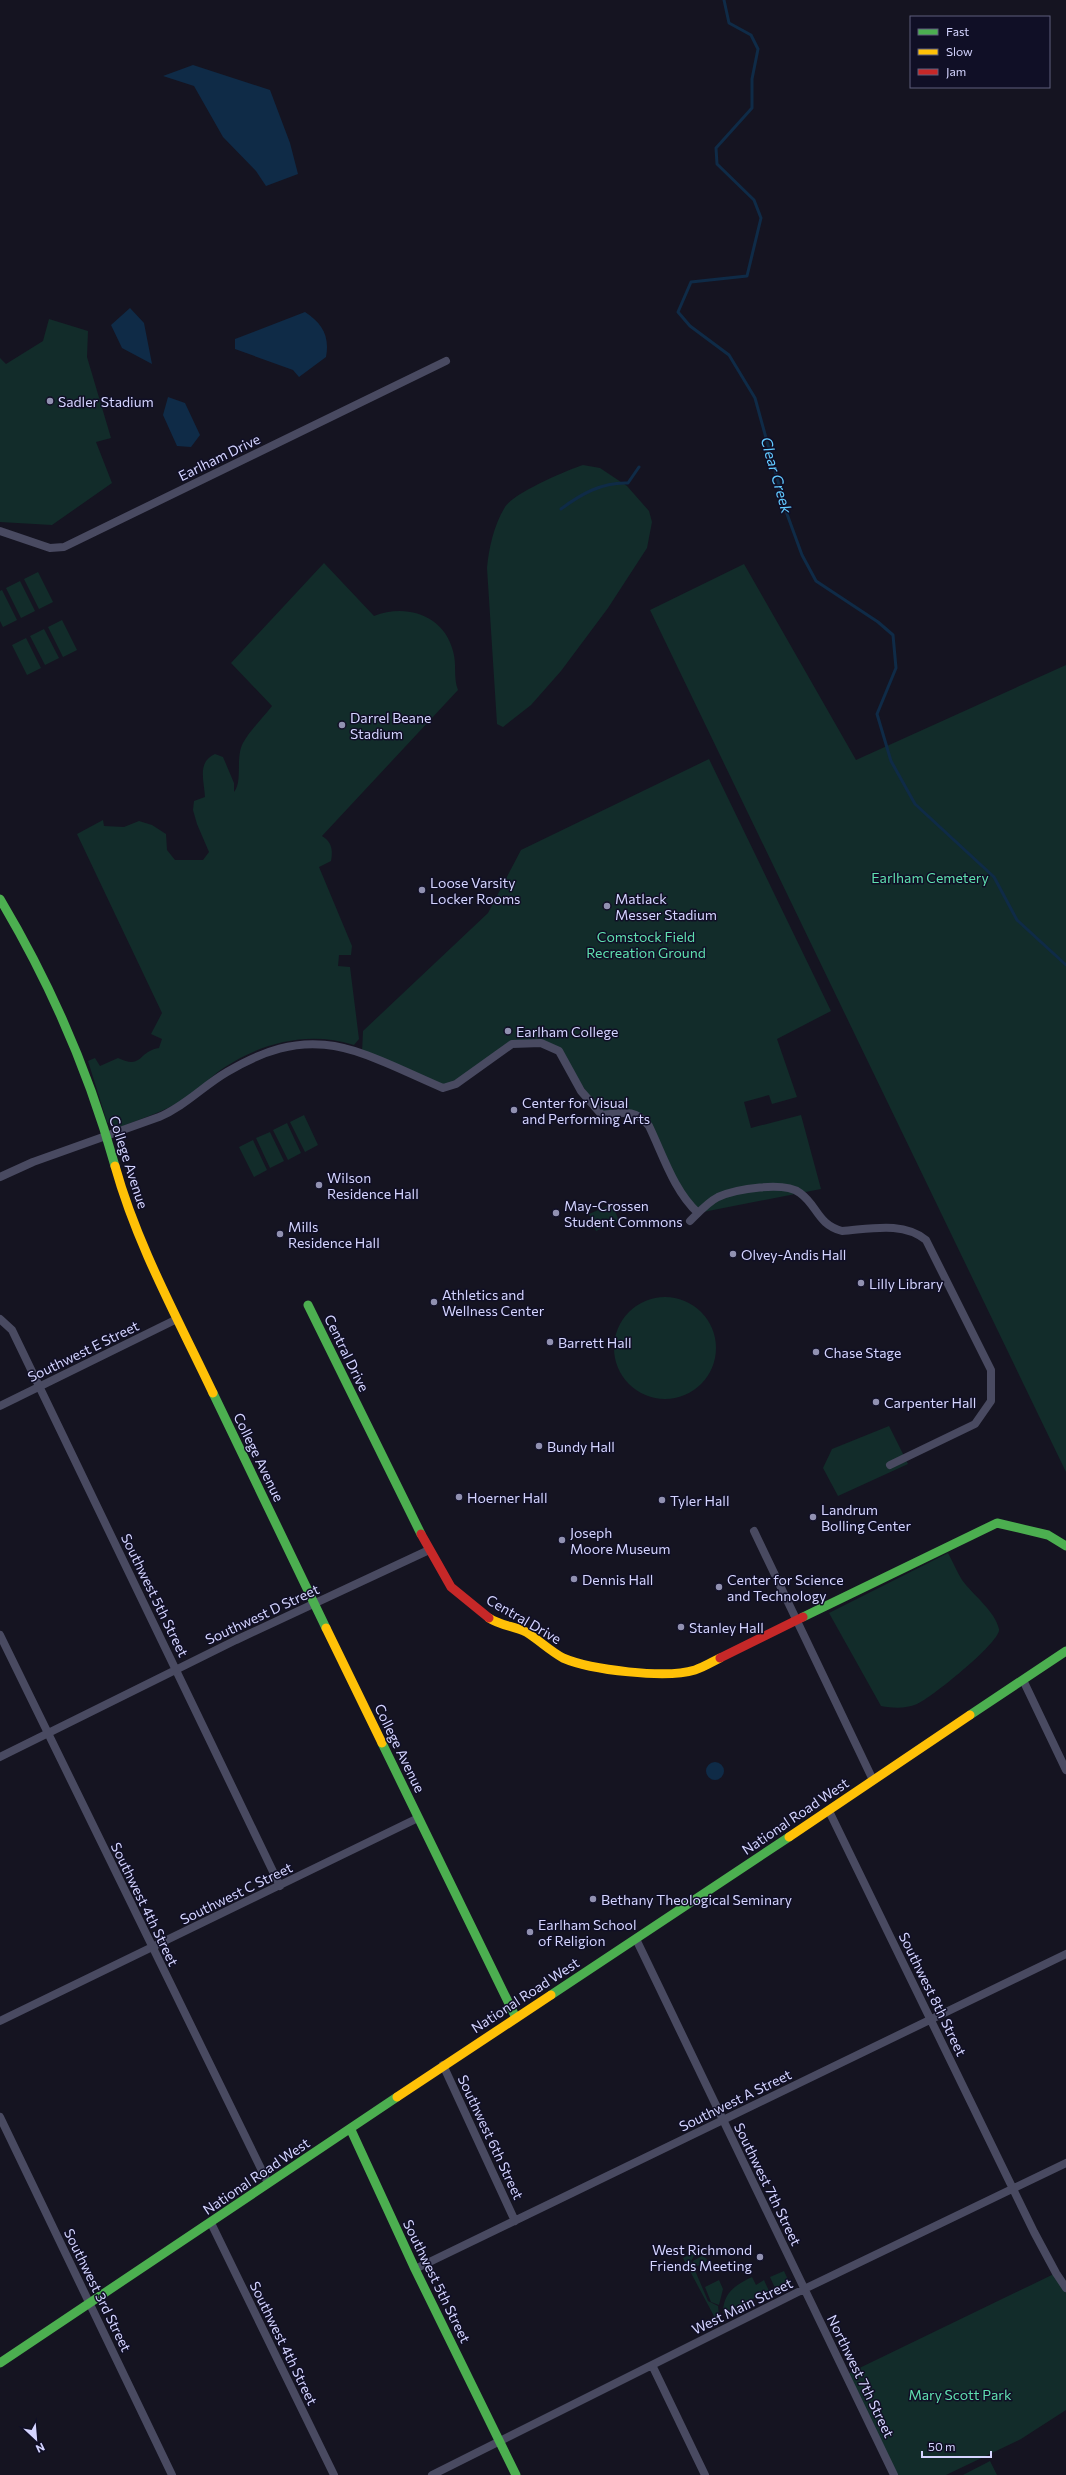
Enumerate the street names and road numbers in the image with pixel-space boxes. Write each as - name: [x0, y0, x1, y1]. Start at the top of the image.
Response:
- street label: Earlham Drive: [175, 430, 263, 484]
- street label: College Avenue: [106, 1113, 152, 1211]
- street label: Central Drive: [321, 1312, 373, 1394]
- street label: Southwest E Street: [25, 1317, 142, 1385]
- street label: College Avenue: [230, 1410, 288, 1504]
- street label: Southwest 5th Street: [118, 1531, 192, 1660]
- street label: Southwest D Street: [202, 1580, 322, 1648]
- street label: Central Drive: [484, 1591, 564, 1647]
- street label: College Avenue: [371, 1701, 429, 1795]
- street label: National Road West: [738, 1774, 852, 1858]
- street label: Southwest 4th Street: [108, 1839, 182, 1969]
- street label: Southwest C Street: [177, 1858, 295, 1928]
- street label: Southwest 8th Street: [896, 1929, 970, 2059]
- street label: National Road West: [468, 1954, 582, 2036]
- street label: Southwest A Street: [676, 2065, 794, 2135]
- street label: Southwest 6th Street: [455, 2072, 527, 2202]
- street label: Southwest 7th Street: [731, 2120, 805, 2248]
- street label: National Road West: [199, 2134, 313, 2218]
- street label: Southwest 5th Street: [400, 2217, 474, 2346]
- street label: Southwest 3rd Street: [61, 2226, 135, 2355]
- street label: West Main Street: [689, 2274, 795, 2338]
- street label: Southwest 4th Street: [247, 2278, 321, 2408]
- street label: Northwest 7th Street: [824, 2312, 898, 2440]

